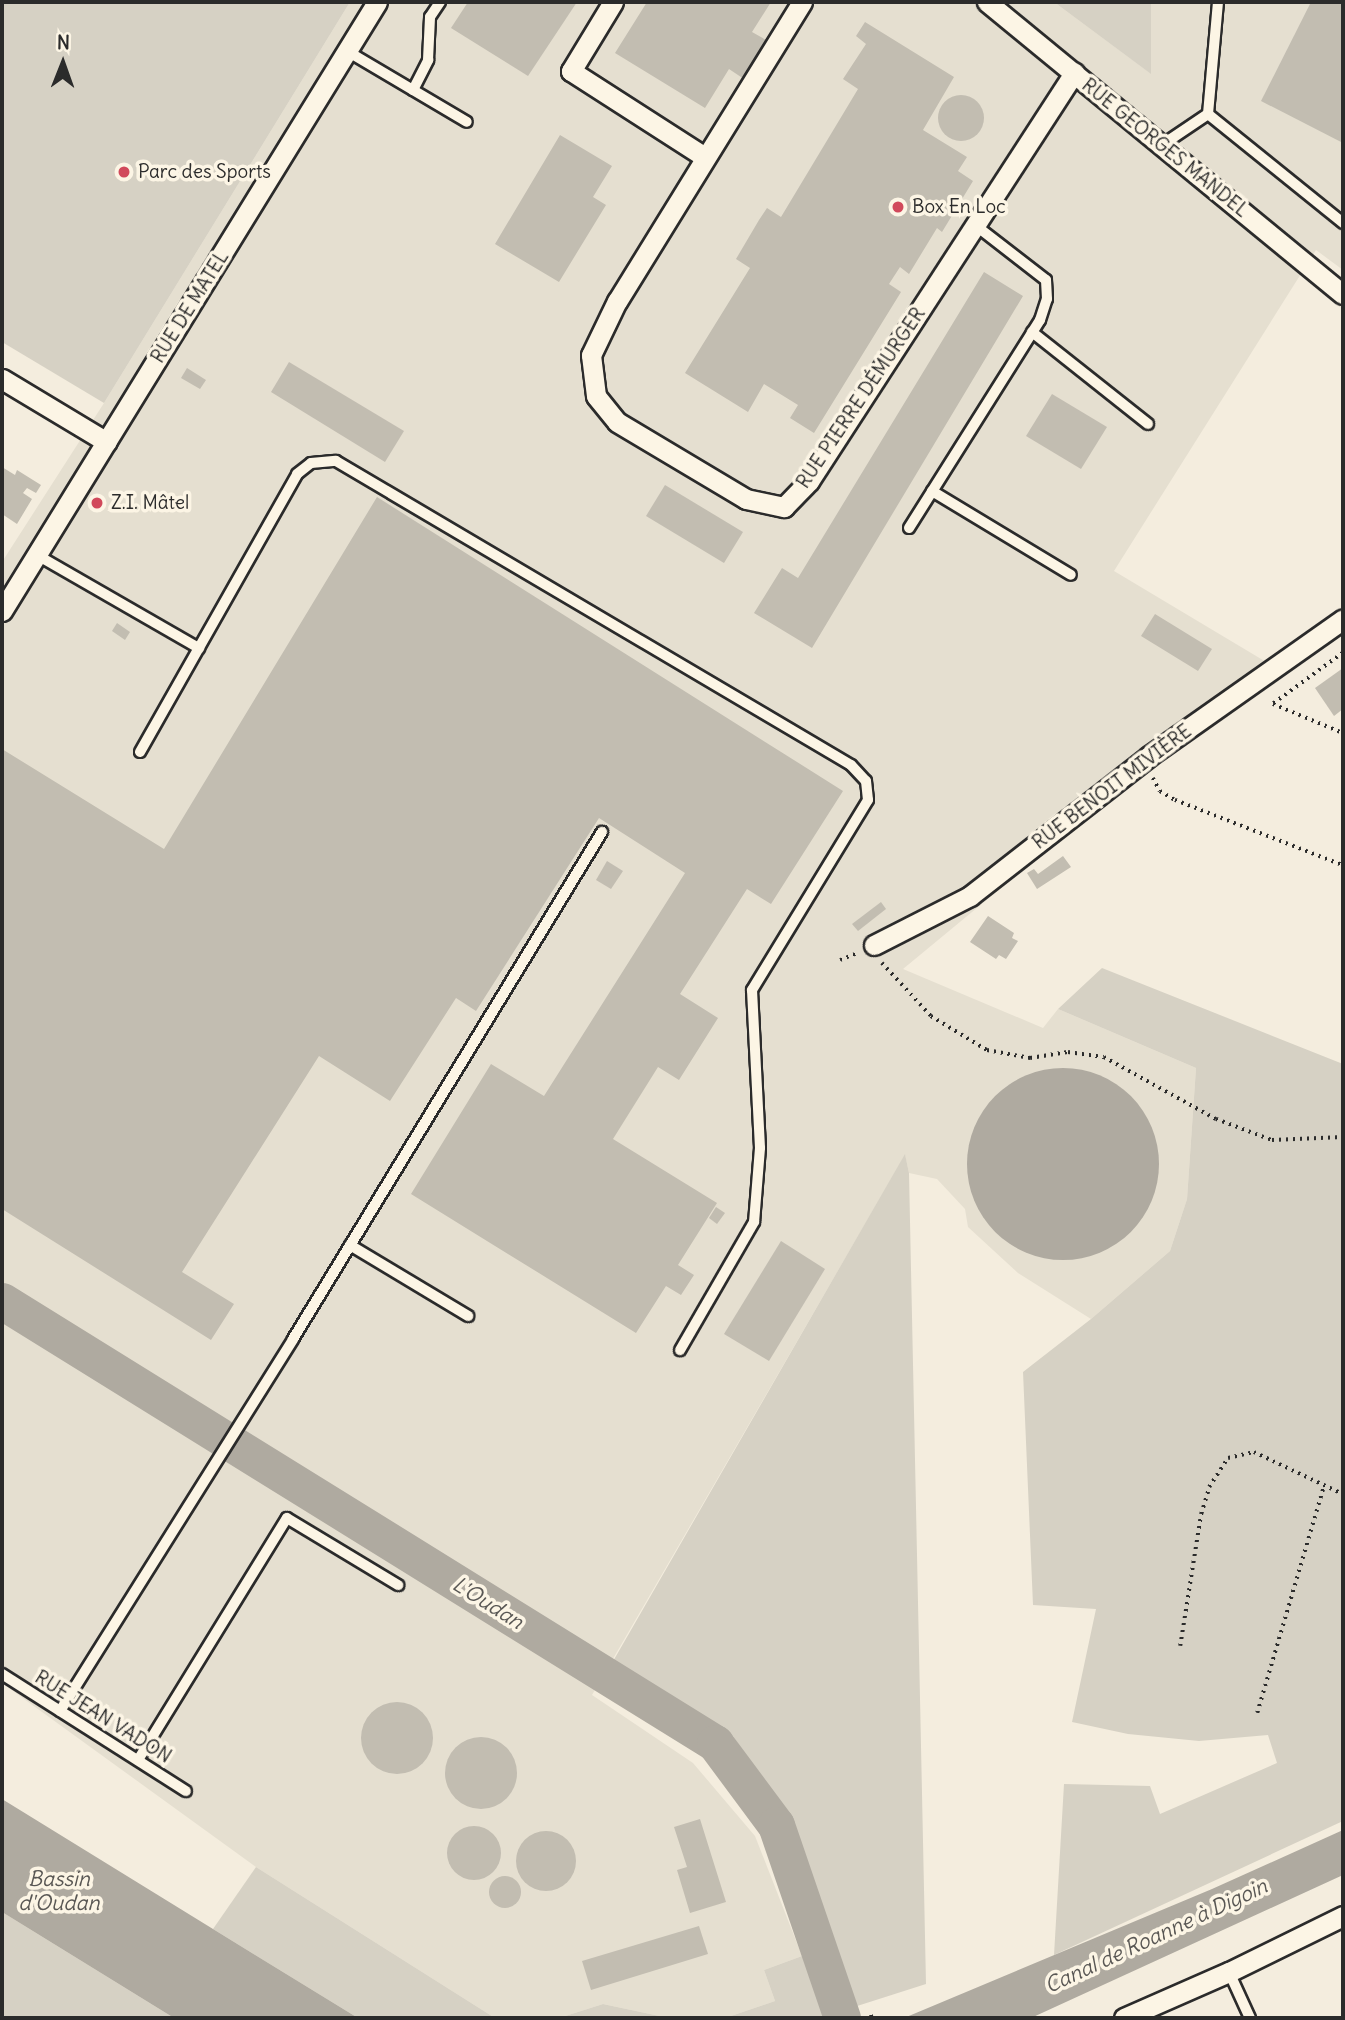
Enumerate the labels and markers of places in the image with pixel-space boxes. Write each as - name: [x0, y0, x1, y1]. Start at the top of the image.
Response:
- place label: Parc des Sports: [138, 161, 271, 183]
- marker: Parc des Sports: [116, 164, 132, 180]
- place label: Box En Loc: [912, 196, 1006, 218]
- marker: Box En Loc: [890, 199, 906, 215]
- place label: Z.I. Mâtel: [111, 492, 189, 514]
- marker: Z.I. Mâtel: [89, 495, 105, 511]

